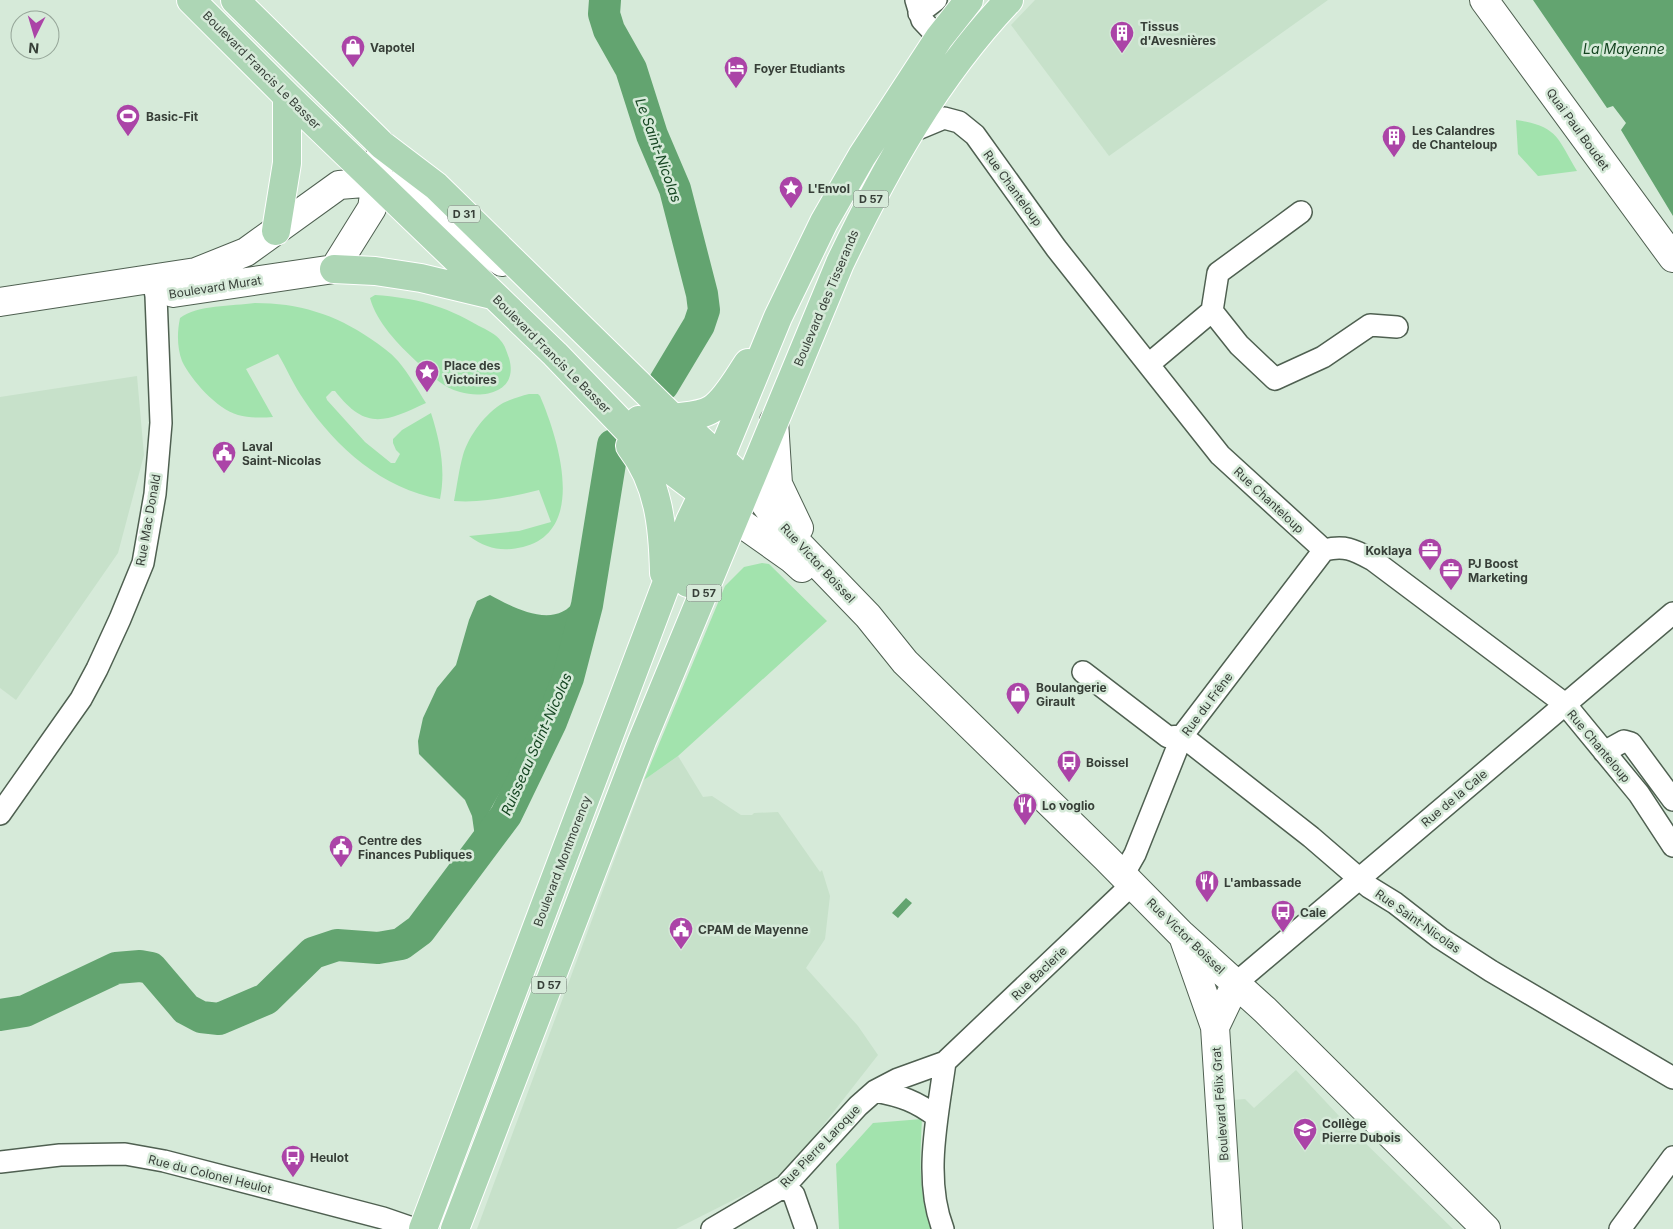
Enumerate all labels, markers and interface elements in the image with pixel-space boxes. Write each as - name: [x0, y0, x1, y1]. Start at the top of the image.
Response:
- street label: Boulevard Francis Le Basser: [200, 8, 324, 132]
- north arrow: [10, 10, 60, 60]
- place label: Tissus d'Avesnières: [1140, 19, 1216, 48]
- building icon: Tissus d'Avesnières: [1109, 20, 1135, 54]
- shop icon: Vapotel: [340, 34, 366, 68]
- text: N: [28, 40, 40, 57]
- place label: Vapotel: [370, 40, 415, 55]
- water label: La Mayenne: [1583, 40, 1665, 57]
- hotel icon: Foyer Etudiants: [723, 55, 749, 89]
- place label: Foyer Etudiants: [754, 61, 845, 76]
- street label: Quai Paul Boudet: [1543, 85, 1613, 173]
- water label: Le Saint-Nicolas: [632, 96, 686, 204]
- sports icon: Basic-Fit: [115, 103, 141, 137]
- place label: Basic-Fit: [146, 109, 199, 124]
- place label: Les Calandres de Chanteloup: [1412, 123, 1498, 152]
- building icon: Les Calandres de Chanteloup: [1381, 124, 1407, 158]
- street label: Rue Chanteloup: [980, 147, 1046, 229]
- place icon: L'Envol: [778, 175, 804, 209]
- place label: L'Envol: [808, 181, 850, 196]
- road number: D 57: [854, 190, 888, 208]
- road number: D 31: [448, 205, 480, 222]
- street label: Boulevard des Tisserands: [790, 228, 862, 368]
- street label: Boulevard Murat: [168, 272, 262, 302]
- street label: Boulevard Francis Le Basser: [490, 292, 614, 416]
- place label: Place des Victoires: [444, 358, 501, 387]
- place icon: Place des Victoires: [414, 359, 440, 393]
- place label: Laval Saint-Nicolas: [242, 439, 321, 468]
- public building icon: Laval Saint-Nicolas: [211, 440, 237, 474]
- street label: Rue Chanteloup: [1231, 464, 1307, 536]
- street label: Rue Mac Donald: [133, 473, 163, 567]
- street label: Rue Victor Boissel: [778, 520, 858, 606]
- office icon: Koklaya: [1417, 537, 1443, 571]
- place label: Koklaya: [1365, 543, 1412, 558]
- place label: PJ Boost Marketing: [1468, 556, 1528, 585]
- office icon: PJ Boost Marketing: [1438, 557, 1464, 591]
- road number: D 57: [686, 584, 722, 602]
- street label: Rue du Frêne: [1178, 669, 1236, 739]
- water label: Ruisseau Saint-Nicolas: [497, 670, 575, 818]
- place label: Boulangerie Girault: [1036, 680, 1107, 709]
- shop icon: Boulangerie Girault: [1005, 681, 1031, 715]
- street label: Rue Chanteloup: [1564, 707, 1634, 785]
- bus stop icon: Boissel: [1056, 749, 1082, 783]
- place label: Boissel: [1086, 755, 1128, 770]
- street label: Rue de la Cale: [1418, 766, 1490, 830]
- restaurant icon: Lo voglio: [1012, 792, 1038, 826]
- street label: Boulevard Montmorency: [530, 793, 594, 928]
- place label: Lo voglio: [1042, 798, 1095, 813]
- place label: Centre des Finances Publiques: [358, 833, 472, 862]
- public building icon: Centre des Finances Publiques: [328, 834, 354, 868]
- restaurant icon: L'ambassade: [1194, 869, 1220, 903]
- place label: L'ambassade: [1224, 875, 1301, 890]
- street label: Rue Saint-Nicolas: [1372, 886, 1464, 956]
- street label: Rue Victor Boissel: [1144, 895, 1228, 977]
- bus stop icon: Cale: [1270, 899, 1296, 933]
- place label: Cale: [1300, 905, 1326, 920]
- public building icon: CPAM de Mayenne: [668, 916, 694, 950]
- place label: CPAM de Mayenne: [698, 922, 808, 937]
- street label: Rue Baclerie: [1008, 943, 1070, 1003]
- road number: D 57: [532, 976, 566, 994]
- street label: Boulevard Félix Grat: [1209, 1047, 1231, 1161]
- street label: Rue Pierre Laroque: [777, 1102, 863, 1190]
- place label: Collège Pierre Dubois: [1322, 1116, 1401, 1145]
- school or university icon: Collège Pierre Dubois: [1292, 1117, 1318, 1151]
- bus stop icon: Heulot: [280, 1144, 306, 1178]
- place label: Heulot: [310, 1150, 349, 1165]
- street label: Rue du Colonel Heulot: [147, 1151, 273, 1197]

